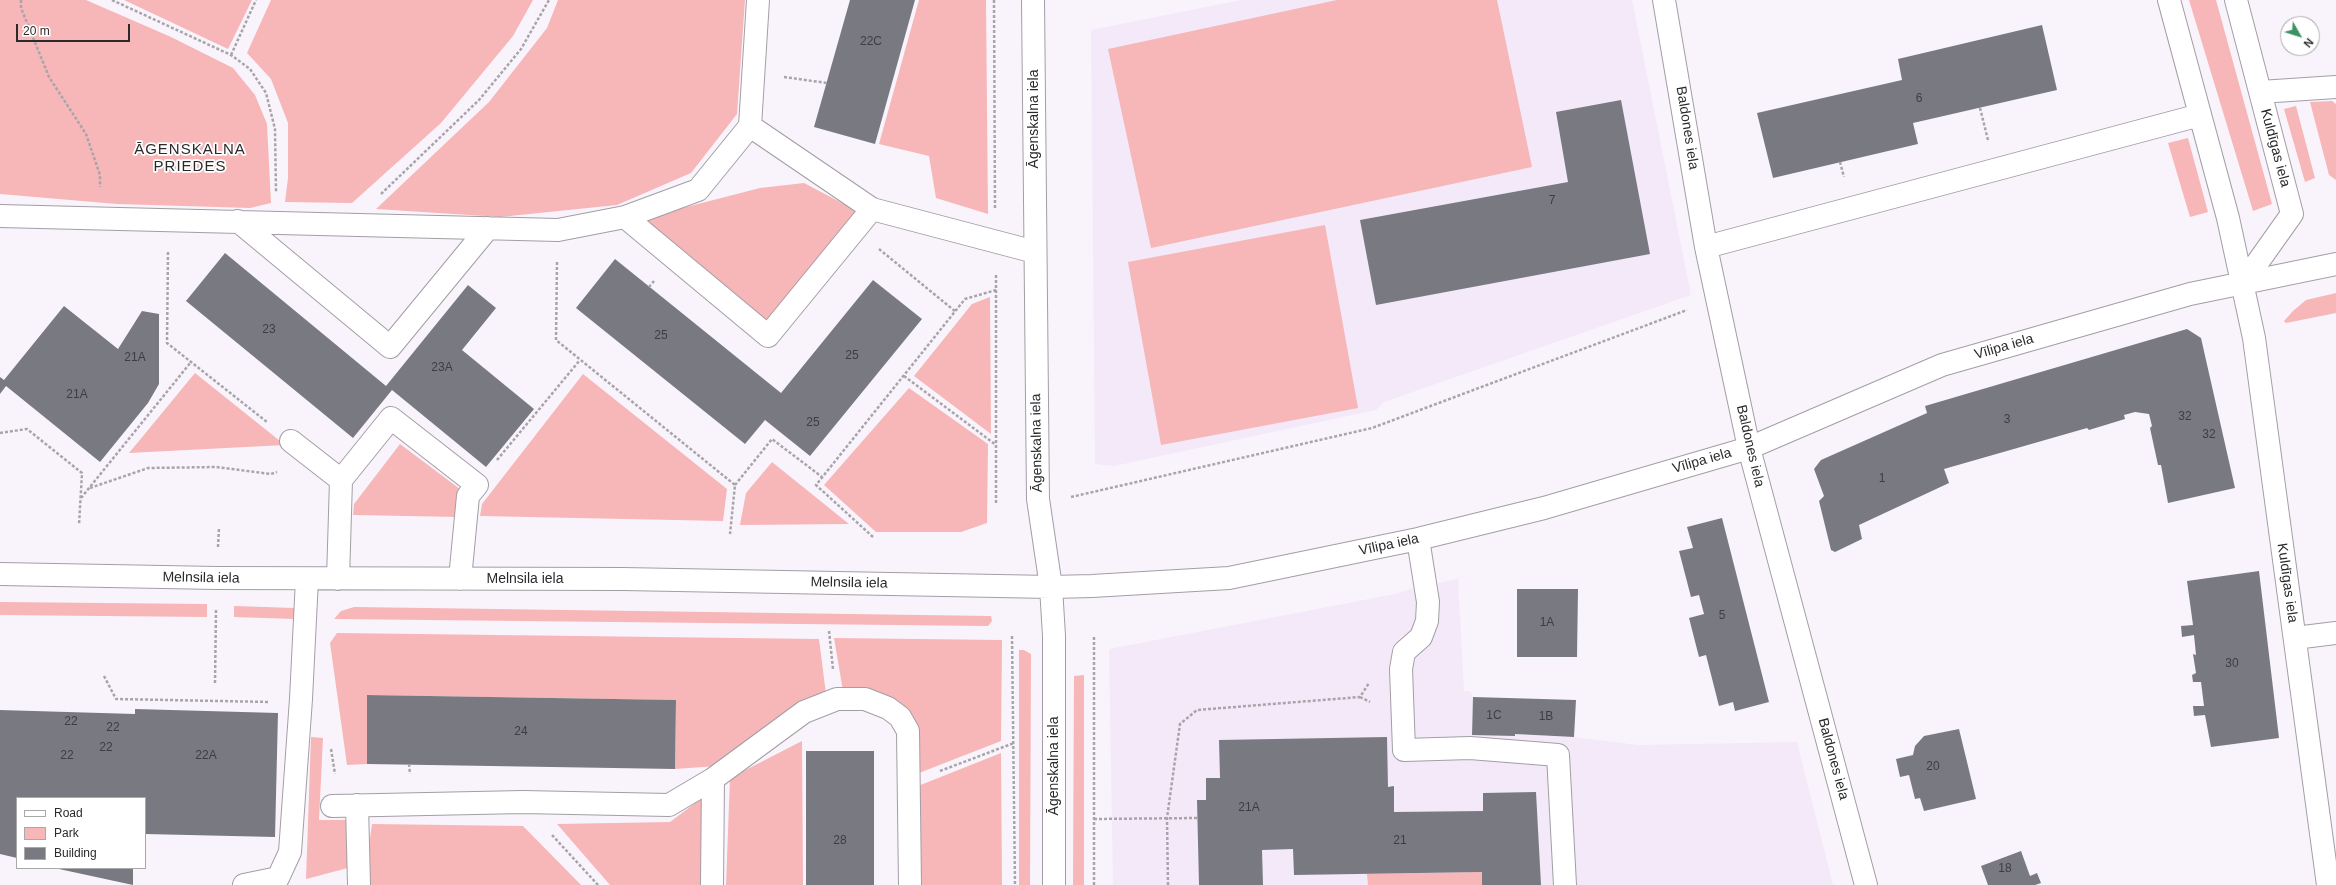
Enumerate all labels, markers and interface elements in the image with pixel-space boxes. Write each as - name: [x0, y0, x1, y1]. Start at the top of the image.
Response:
- scale bar: [18, 16, 132, 42]
- north arrow: [2280, 16, 2320, 56]
- text: 20 m: [23, 24, 50, 38]
- house number: 22C: [860, 35, 882, 49]
- text: N: [2301, 36, 2316, 50]
- street label: Āgenskalna iela: [1026, 70, 1042, 168]
- street label: Baldones iela: [1672, 85, 1702, 171]
- house number: 6: [1916, 92, 1922, 106]
- street label: Kuldīgas iela: [2257, 107, 2293, 189]
- district label: ĀGENSKALNA PRIEDES: [134, 141, 246, 176]
- house number: 7: [1549, 194, 1555, 208]
- house number: 23: [262, 323, 276, 337]
- house number: 25: [654, 329, 668, 343]
- street label: Vīlipa iela: [1973, 331, 2035, 363]
- house number: 25: [845, 349, 859, 363]
- house number: 21A: [124, 351, 146, 365]
- house number: 23A: [431, 361, 453, 375]
- house number: 21A: [66, 388, 88, 402]
- street label: Āgenskalna iela: [1028, 393, 1046, 493]
- street label: Baldones iela: [1732, 403, 1768, 489]
- house number: 32: [2178, 410, 2192, 424]
- house number: 3: [2004, 413, 2010, 427]
- house number: 25: [806, 416, 820, 430]
- house number: 32: [2202, 428, 2216, 442]
- street label: Vīlipa iela: [1671, 445, 1733, 477]
- house number: 1: [1879, 472, 1885, 486]
- street label: Vīlipa iela: [1358, 530, 1420, 560]
- street label: Kuldīgas iela: [2273, 542, 2301, 624]
- street label: Melnsila iela: [162, 569, 240, 587]
- street label: Melnsila iela: [486, 571, 564, 587]
- street label: Melnsila iela: [810, 574, 888, 592]
- house number: 5: [1719, 609, 1725, 623]
- house number: 1A: [1540, 616, 1554, 630]
- house number: 30: [2225, 657, 2239, 671]
- house number: 1C: [1486, 709, 1502, 723]
- house number: 1B: [1539, 710, 1553, 724]
- house number: 22: [64, 715, 78, 729]
- street label: Baldones iela: [1814, 716, 1852, 802]
- street label: Āgenskalna iela: [1046, 717, 1062, 815]
- house number: 22: [106, 721, 120, 735]
- house number: 24: [514, 725, 528, 739]
- house number: 22: [99, 741, 113, 755]
- house number: 22: [60, 749, 74, 763]
- house number: 22A: [195, 749, 217, 763]
- house number: 20: [1926, 760, 1940, 774]
- legend: [16, 797, 146, 869]
- house number: 21A: [1238, 801, 1260, 815]
- text: Road: [54, 806, 83, 820]
- text: Park: [54, 826, 79, 840]
- house number: 28: [833, 834, 847, 848]
- house number: 21: [1393, 834, 1407, 848]
- text: Building: [54, 846, 97, 860]
- house number: 18: [1998, 862, 2012, 876]

